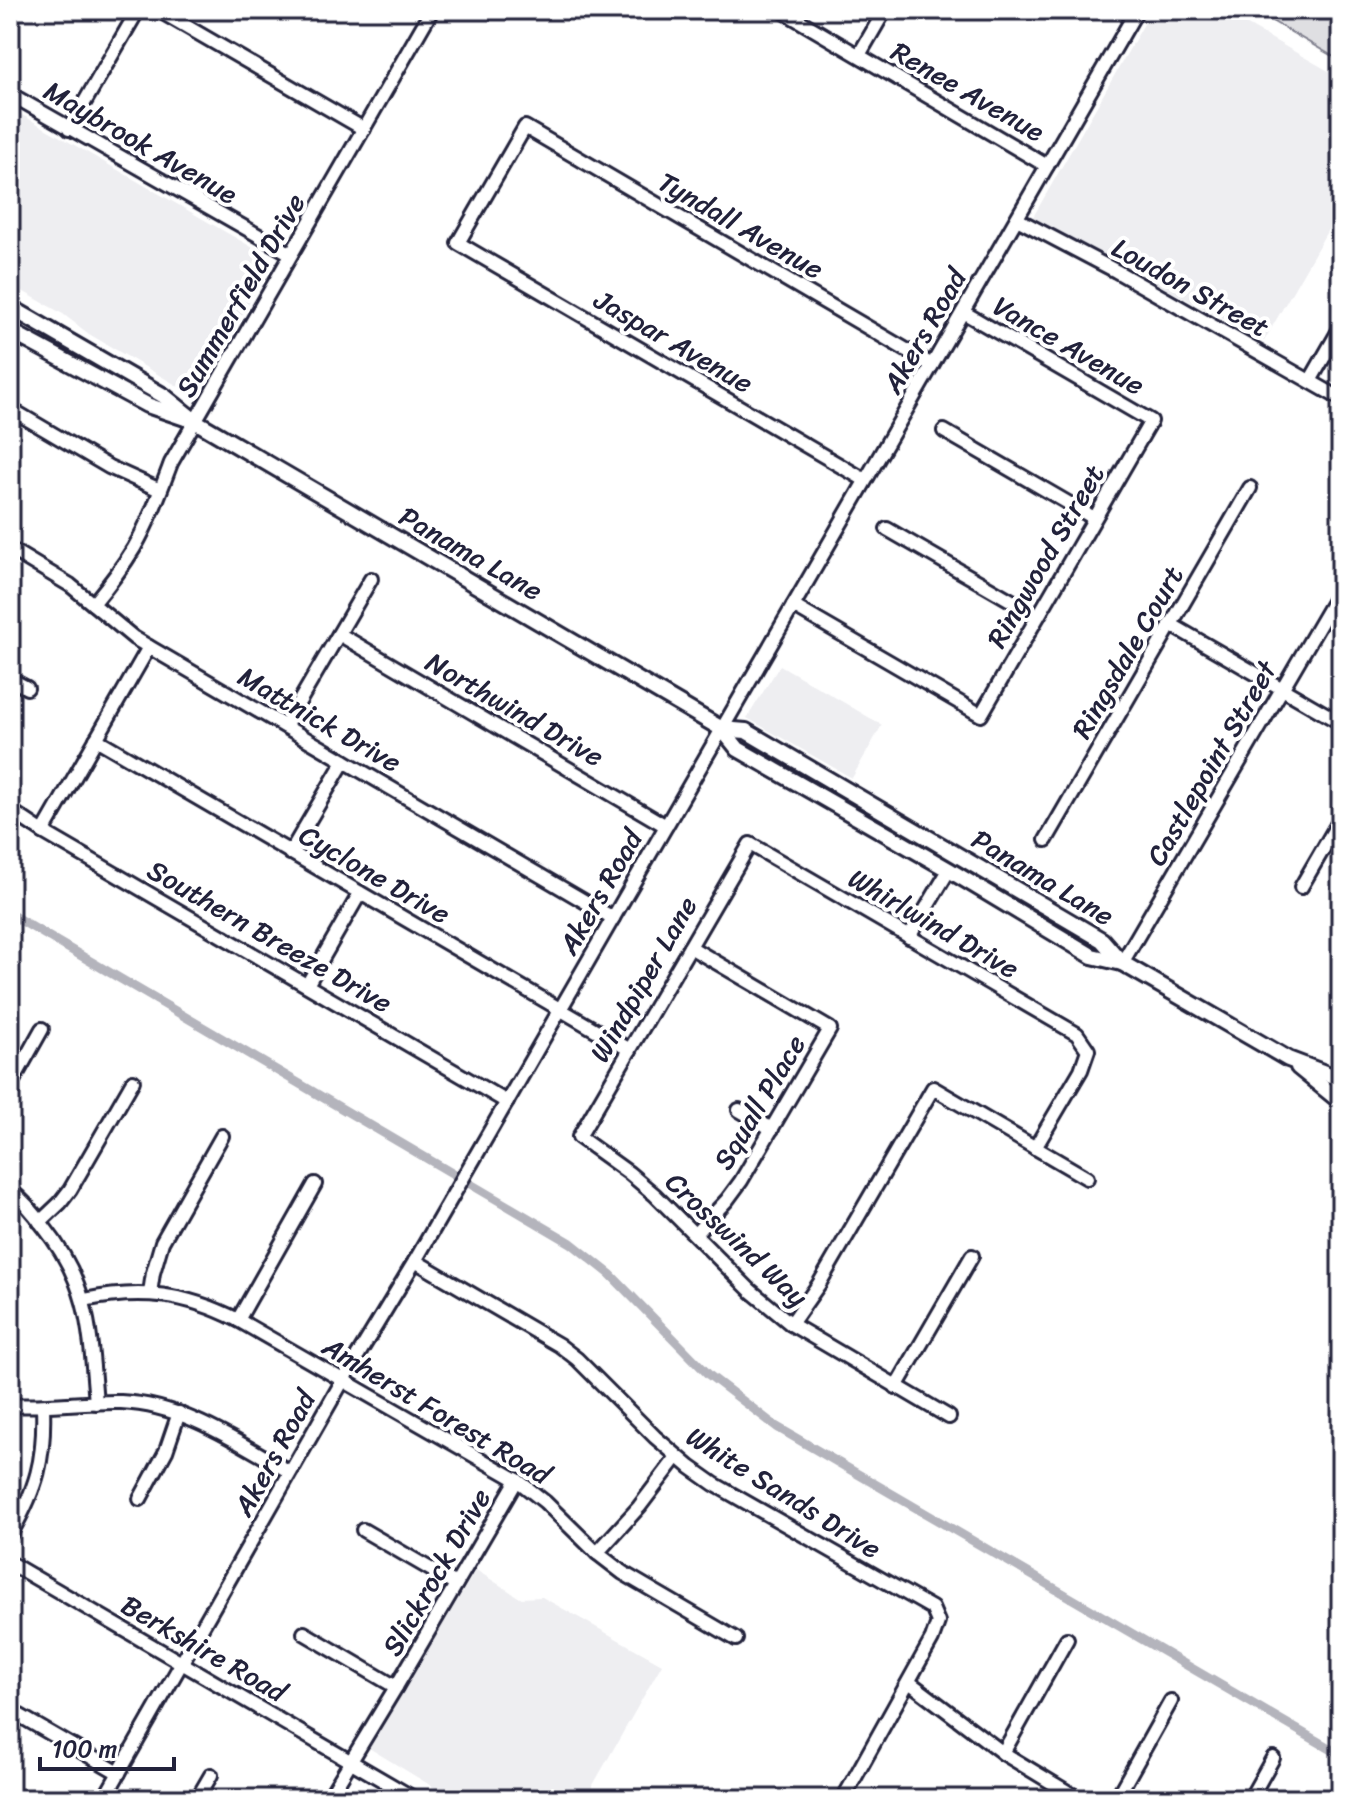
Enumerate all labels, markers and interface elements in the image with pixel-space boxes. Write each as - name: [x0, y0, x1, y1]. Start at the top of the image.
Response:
- street label: Renee Avenue: [881, 27, 1054, 155]
- street label: Maybrook Avenue: [34, 67, 247, 218]
- street label: Tyndall Avenue: [648, 158, 833, 293]
- street label: Summerfield Drive: [162, 184, 319, 407]
- street label: Loudon Street: [1103, 224, 1279, 351]
- street label: Akers Road: [868, 257, 981, 404]
- street label: Jaspar Avenue: [584, 275, 763, 407]
- street label: Vance Avenue: [983, 282, 1154, 409]
- street label: Ringwood Street: [973, 455, 1118, 658]
- street label: Panama Lane: [389, 492, 552, 615]
- street label: Ringsdale Court: [1058, 556, 1197, 748]
- street label: Northwind Drive: [416, 638, 613, 781]
- street label: Castlepoint Street: [1133, 650, 1291, 875]
- street label: Mattnick Drive: [229, 653, 411, 786]
- street label: Cyclone Drive: [290, 811, 460, 938]
- street label: Panama Lane: [962, 815, 1124, 940]
- street label: Akers Road: [544, 818, 657, 965]
- street label: Southern Breeze Drive: [138, 846, 402, 1027]
- street label: Whirlwind Drive: [839, 854, 1029, 992]
- street label: Windpiper Lane: [576, 887, 711, 1072]
- street label: Squall Place: [700, 1025, 819, 1180]
- street label: Crosswind Way: [653, 1159, 820, 1320]
- street label: Amherst Forest Road: [312, 1322, 563, 1499]
- street label: Akers Road: [219, 1379, 330, 1526]
- street label: White Sands Drive: [676, 1413, 891, 1572]
- street label: Slickrock Drive: [368, 1479, 504, 1666]
- street label: Berkshire Road: [112, 1581, 298, 1717]
- scale bar: [40, 1721, 174, 1771]
- text: 100 m: [52, 1728, 117, 1770]

